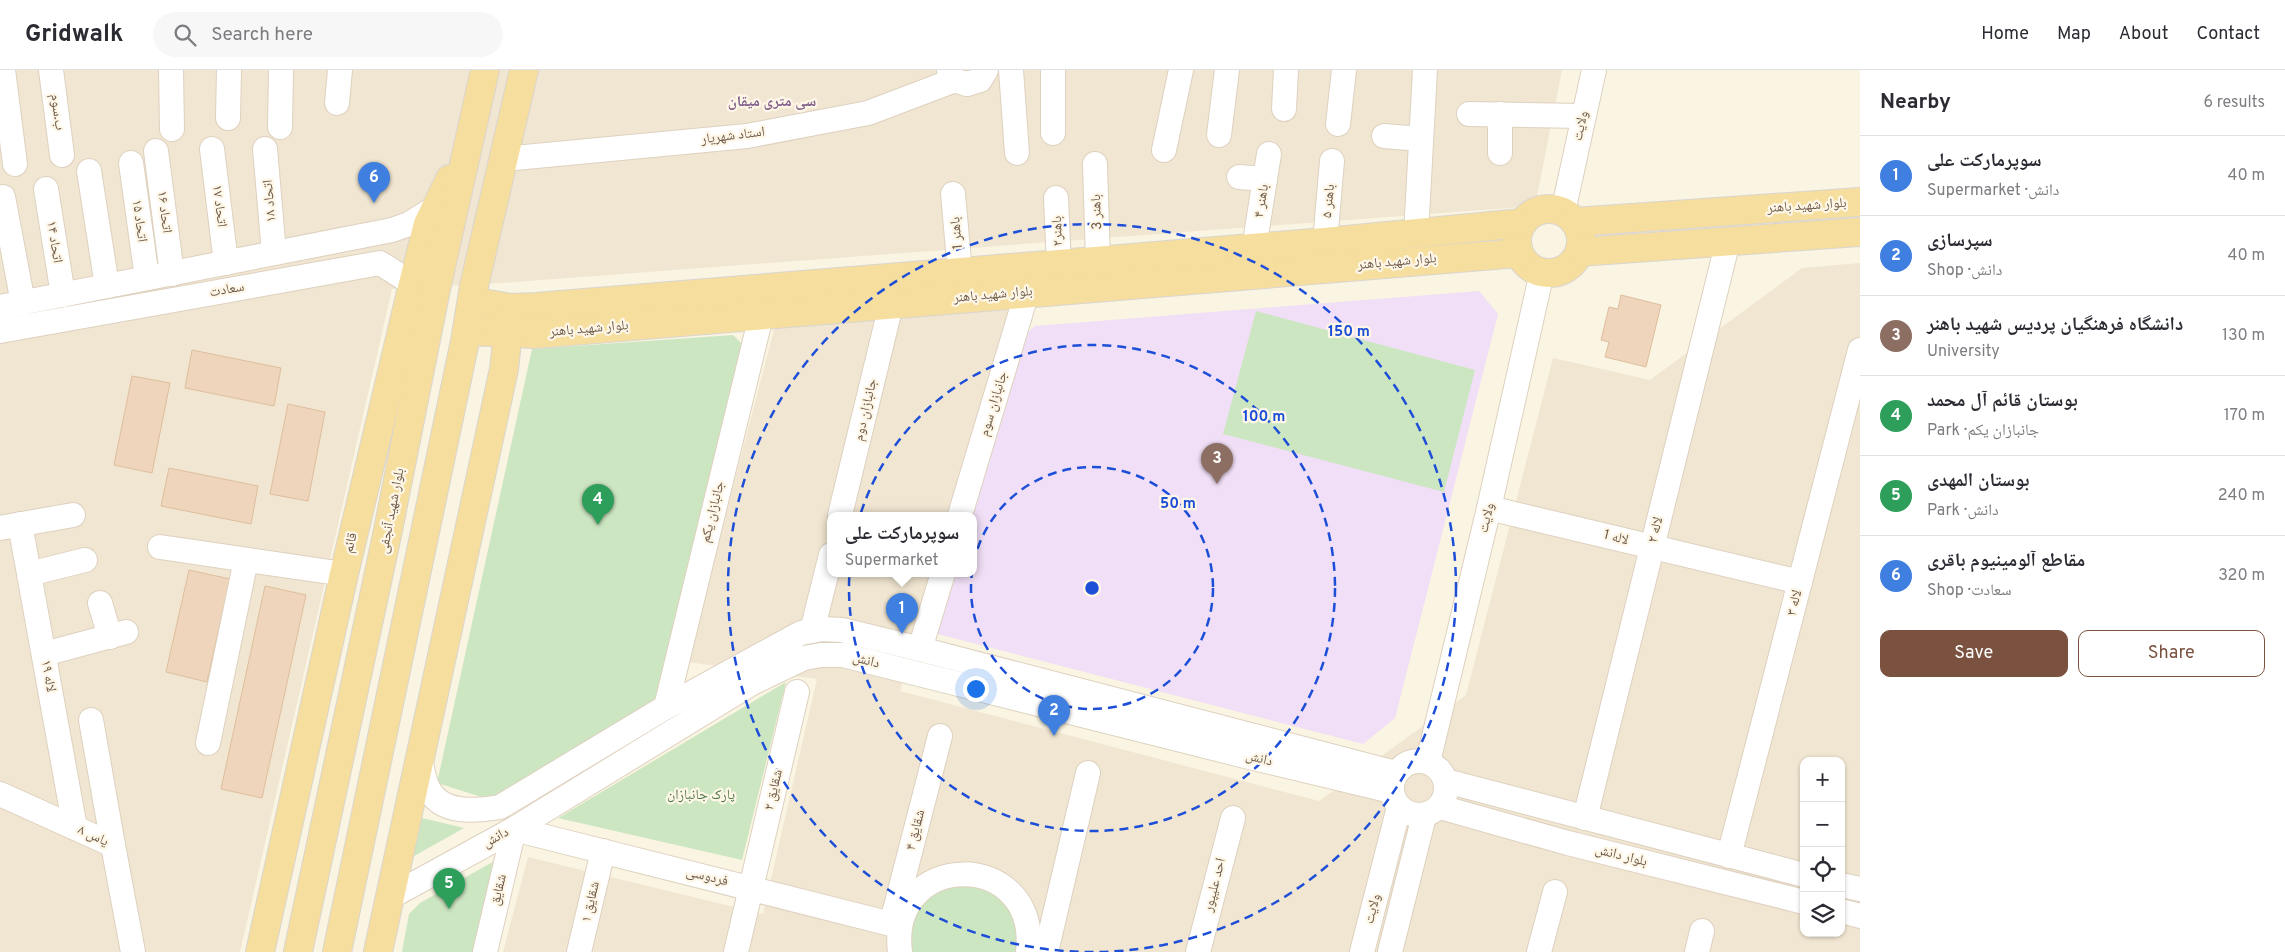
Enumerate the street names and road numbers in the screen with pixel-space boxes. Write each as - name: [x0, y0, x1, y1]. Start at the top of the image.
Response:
- street label: ب.سوم: [46, 93, 68, 131]
- street label: ولایت: [1570, 110, 1592, 142]
- street label: استاد شهریار: [699, 124, 766, 148]
- street label: اتحاد ۱۸: [260, 179, 280, 223]
- street label: باهنر ۴: [1251, 183, 1273, 219]
- street label: باهنر ۵: [1319, 183, 1339, 219]
- street label: اتحاد ۱۷: [208, 184, 230, 228]
- street label: اتحاد ۱۶: [153, 190, 175, 234]
- street label: باهنر 3: [1088, 194, 1106, 230]
- street label: بلوار شهید باهنر: [1766, 195, 1847, 217]
- street label: اتحاد ۱۵: [128, 199, 150, 243]
- street label: باهنر۲: [1049, 215, 1067, 247]
- street label: باهنر 1: [947, 216, 967, 250]
- street label: اتحاد ۱۴: [42, 220, 66, 264]
- street label: بلوار شهید باهنر: [1356, 250, 1438, 274]
- street label: سعادت: [208, 279, 246, 301]
- street label: بلوار شهید باهنر: [952, 283, 1034, 307]
- street label: بلوار شهید باهنر: [548, 317, 630, 341]
- street label: جانبازان سوم: [976, 370, 1012, 438]
- street label: جانبازان دوم: [851, 377, 881, 443]
- street label: بلوار شهید آنجفی: [375, 467, 409, 555]
- street label: جانبازان یکم: [697, 479, 729, 545]
- street label: ولایت: [1475, 501, 1499, 535]
- street label: لاله ۲: [1645, 515, 1667, 545]
- street label: لاله 1: [1602, 527, 1630, 549]
- street label: قائم: [340, 531, 362, 555]
- street label: لاله ۳: [1784, 588, 1806, 618]
- street label: دانش: [851, 649, 881, 673]
- street label: لاله ۱۹: [37, 659, 59, 693]
- street label: دانش: [1244, 748, 1274, 770]
- street label: شقایق ۲: [761, 768, 787, 812]
- street label: شقایق ۴: [903, 808, 929, 852]
- street label: یاس ۸: [75, 822, 111, 851]
- street label: دانش: [480, 824, 512, 852]
- street label: بلوار دانش: [1593, 841, 1649, 871]
- street label: احد علیپور: [1200, 856, 1230, 915]
- street label: فردوسی: [684, 864, 730, 890]
- street label: شقایق: [487, 873, 511, 907]
- street label: شقایق ۱: [578, 880, 604, 924]
- street label: ولایت: [1361, 892, 1385, 926]

